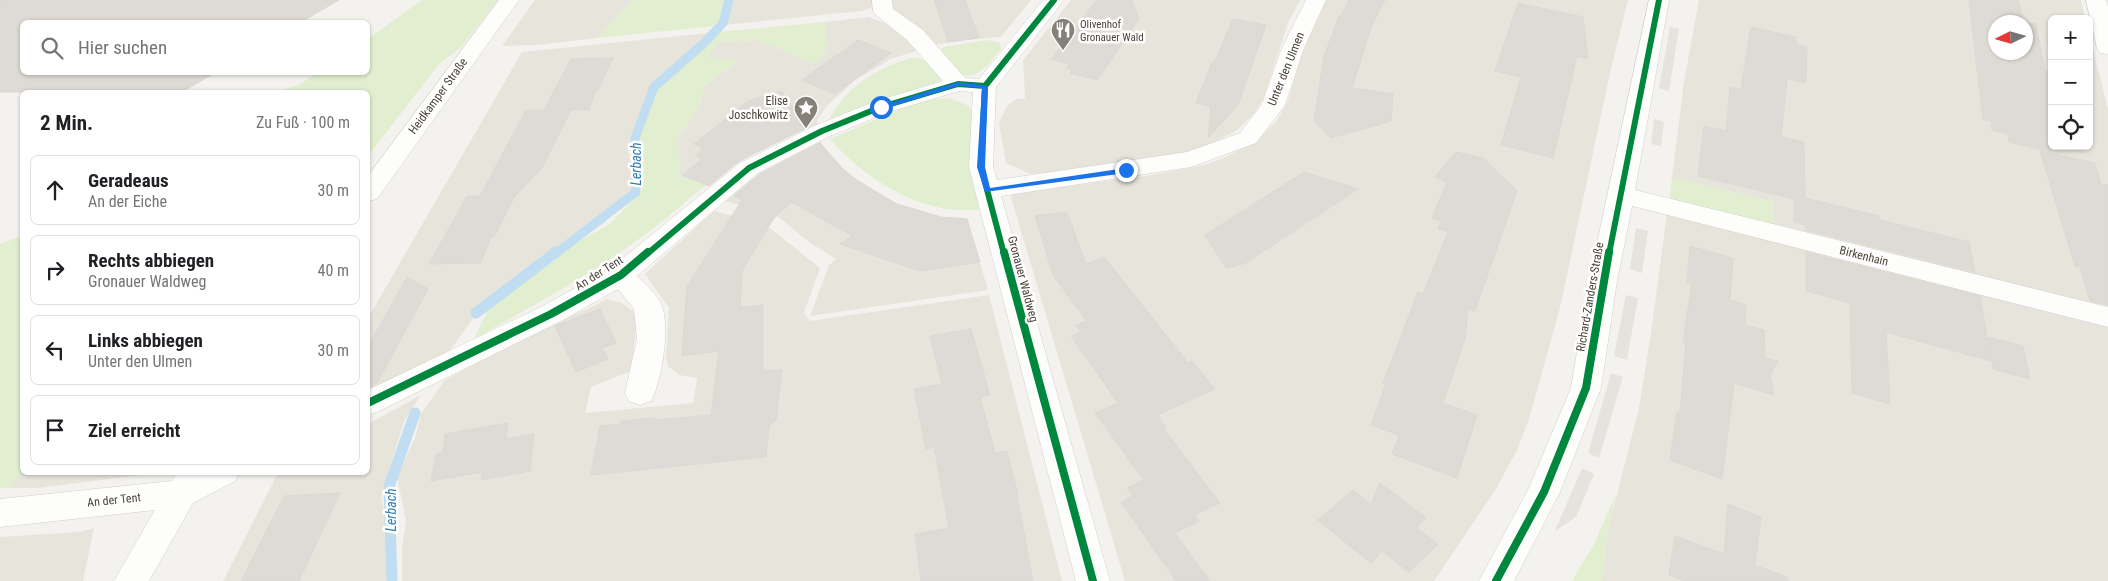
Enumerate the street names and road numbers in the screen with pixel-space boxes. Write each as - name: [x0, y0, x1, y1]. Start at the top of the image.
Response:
- street label: Unter den Ulmen: [1265, 30, 1307, 108]
- street label: Heidkamper Straße: [406, 55, 471, 137]
- street label: Gronauer Waldweg: [1005, 234, 1041, 324]
- street label: Richard-Zanders-Straße: [1573, 241, 1607, 353]
- street label: Birkenhain: [1838, 243, 1890, 269]
- street label: An der Tent: [572, 253, 626, 293]
- street label: An der Tent: [86, 490, 142, 510]

